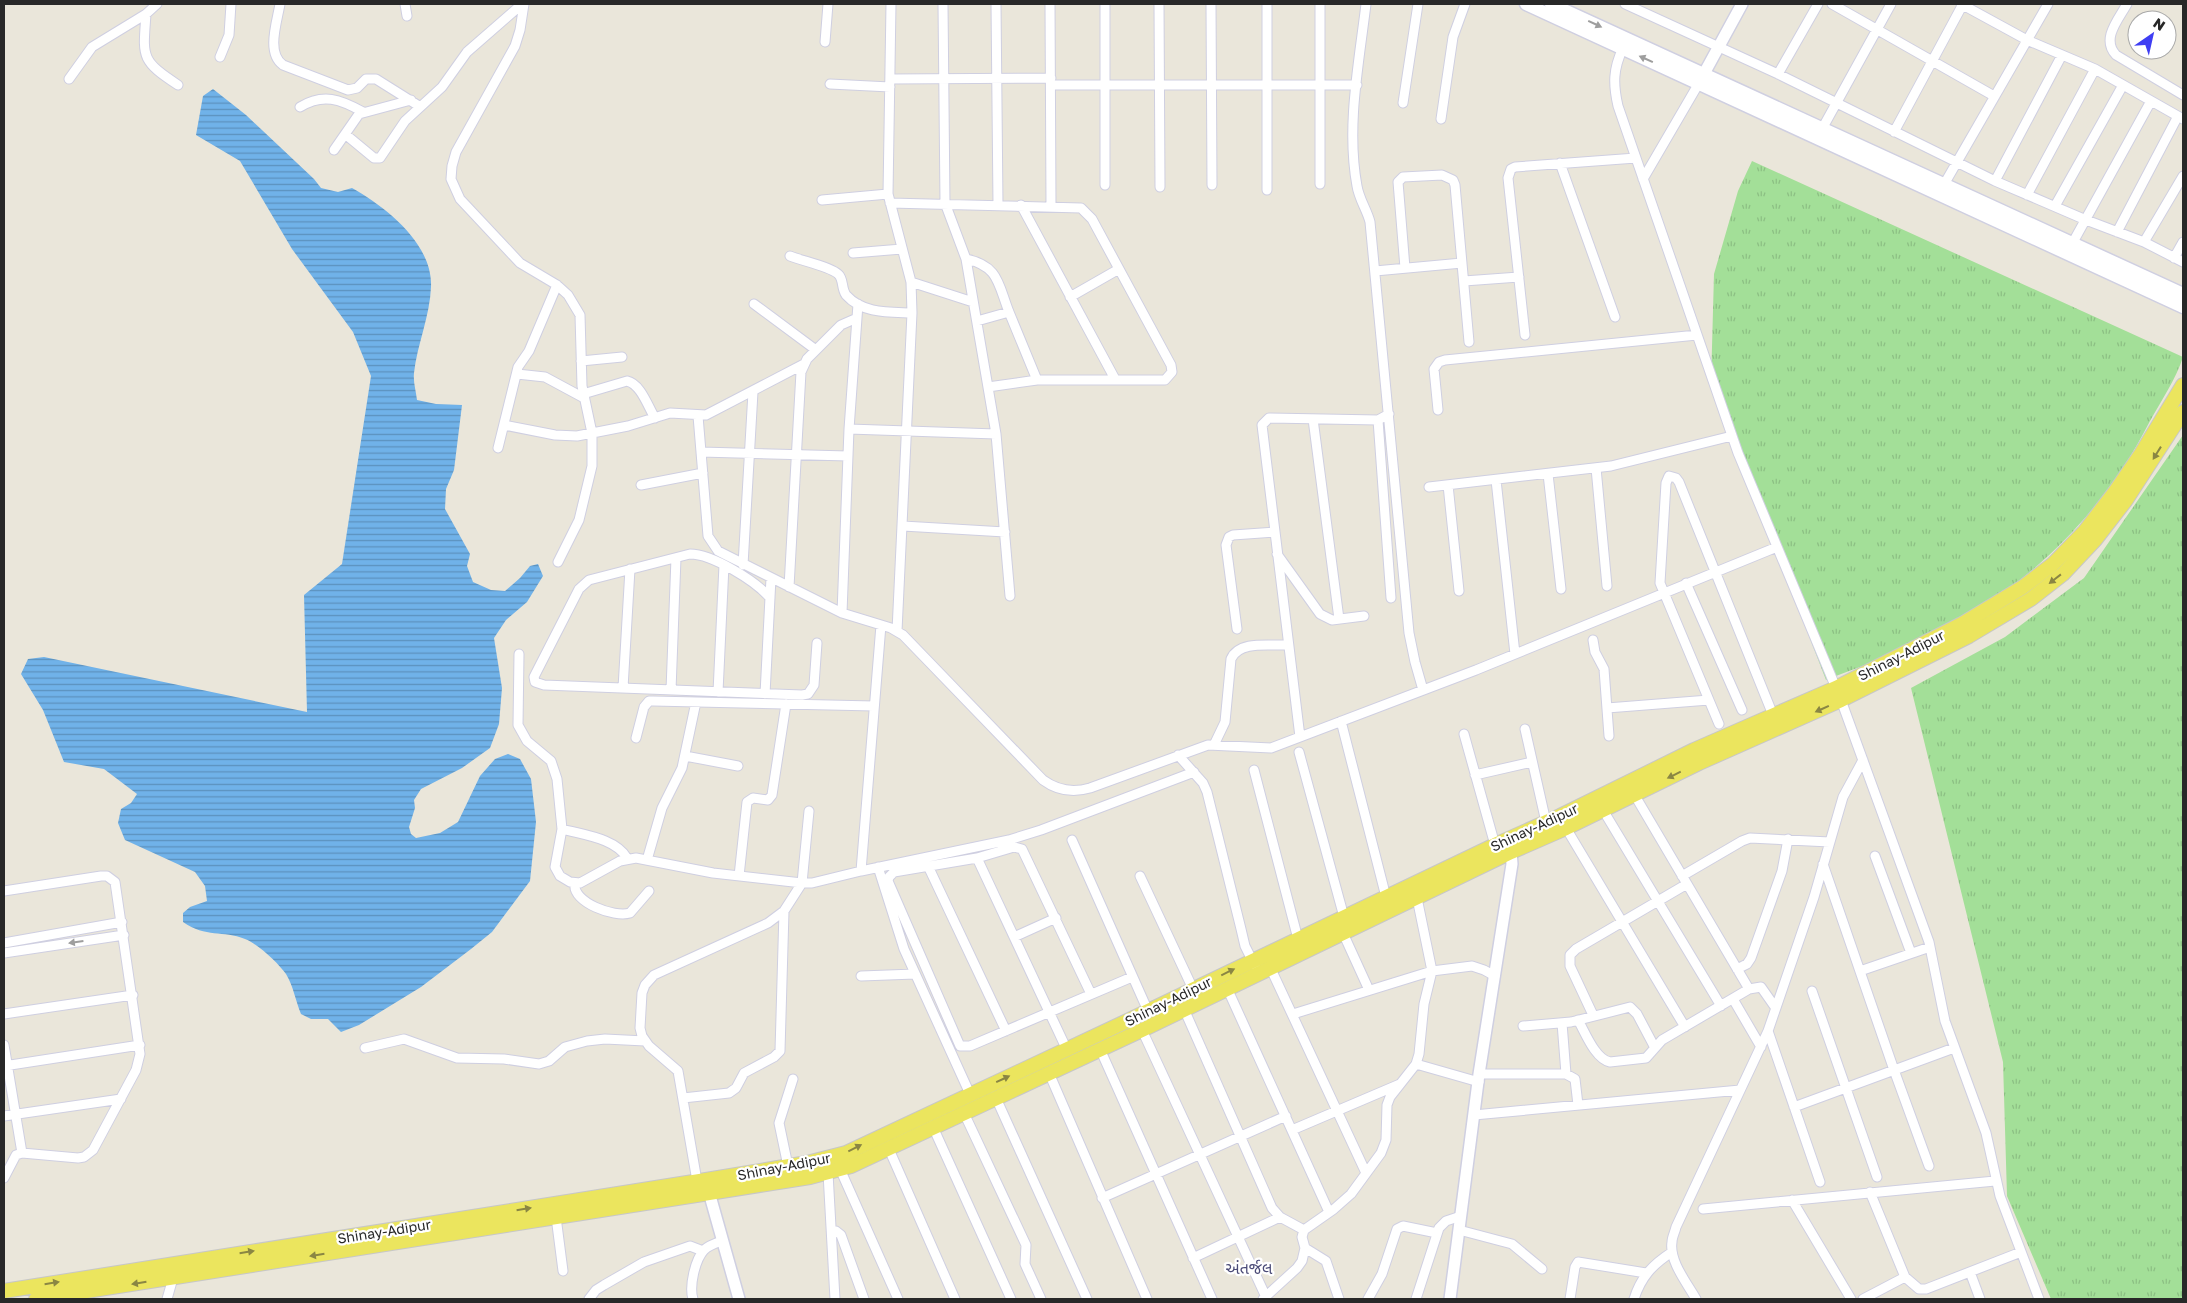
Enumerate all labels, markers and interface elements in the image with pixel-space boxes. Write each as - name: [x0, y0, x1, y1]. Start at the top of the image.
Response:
- north arrow: [2127, 10, 2177, 60]
- text: N: [2150, 14, 2169, 34]
- one-way arrow: [1588, 20, 1602, 28]
- one-way arrow: [1639, 55, 1653, 63]
- one-way arrow: [2153, 447, 2162, 460]
- one-way arrow: [2049, 574, 2062, 585]
- street label: Shinay-Adipur: [1855, 626, 1947, 684]
- one-way arrow: [1815, 705, 1829, 713]
- one-way arrow: [1667, 771, 1681, 779]
- street label: Shinay-Adipur: [1488, 799, 1581, 855]
- one-way arrow: [68, 938, 84, 946]
- one-way arrow: [1221, 968, 1235, 976]
- street label: Shinay-Adipur: [1122, 972, 1215, 1029]
- one-way arrow: [995, 1075, 1010, 1084]
- one-way arrow: [848, 1144, 863, 1152]
- street label: Shinay-Adipur: [736, 1149, 833, 1183]
- one-way arrow: [516, 1204, 532, 1212]
- street label: Shinay-Adipur: [336, 1215, 433, 1247]
- one-way arrow: [239, 1248, 255, 1256]
- one-way arrow: [308, 1251, 324, 1259]
- district label: અંતર્જલ: [1226, 1258, 1273, 1278]
- one-way arrow: [44, 1279, 60, 1287]
- one-way arrow: [131, 1279, 147, 1287]

